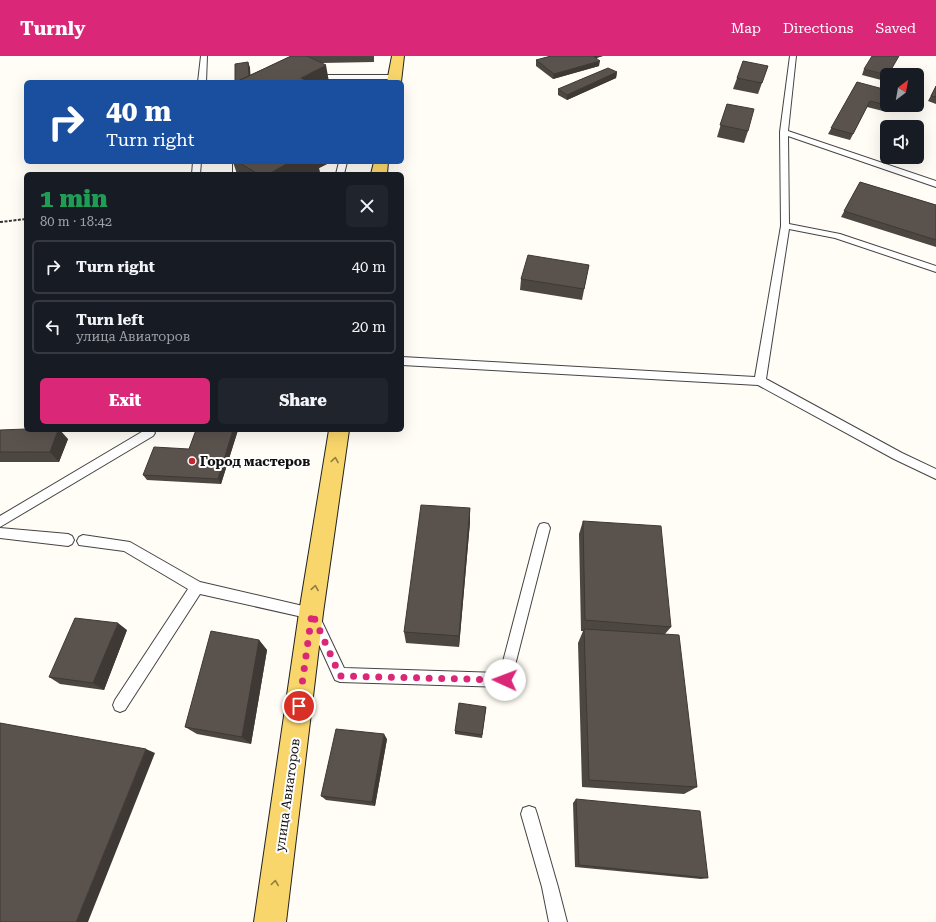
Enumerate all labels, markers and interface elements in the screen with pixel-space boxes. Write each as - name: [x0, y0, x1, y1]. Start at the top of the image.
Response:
- text: Turnly: [20, 17, 85, 40]
- text: Map: [731, 20, 761, 36]
- text: Directions: [783, 20, 853, 36]
- text: Saved: [875, 20, 916, 36]
- north arrow: [880, 68, 924, 112]
- map controls: [880, 68, 924, 164]
- text: 40 m: [106, 95, 171, 128]
- icon: right: [40, 96, 92, 148]
- button: sound: [880, 120, 924, 164]
- text: Turn right: [106, 129, 194, 150]
- text: 1 min: [40, 185, 107, 213]
- button: close: [346, 185, 388, 227]
- text: 80 m · 18:42: [40, 214, 112, 229]
- icon: right: [42, 256, 64, 278]
- text: Turn right: [76, 258, 155, 276]
- text: 40 m: [352, 258, 386, 276]
- text: Turn left: [76, 311, 144, 329]
- icon: left: [42, 316, 64, 338]
- text: 20 m: [352, 318, 386, 336]
- text: улица Авиаторов: [76, 329, 190, 344]
- button: Exit: [40, 378, 210, 424]
- button: Share: [218, 378, 388, 424]
- place label: Город мастеров: [200, 454, 310, 469]
- marker: Город мастеров: [187, 456, 197, 466]
- one-way arrow: [330, 457, 339, 463]
- one-way arrow: [310, 585, 319, 591]
- position arrow: [484, 659, 526, 701]
- pin: [282, 689, 316, 723]
- icon: arrive: [288, 695, 310, 717]
- street label: улица Авиаторов: [272, 737, 303, 853]
- one-way arrow: [270, 880, 279, 886]

